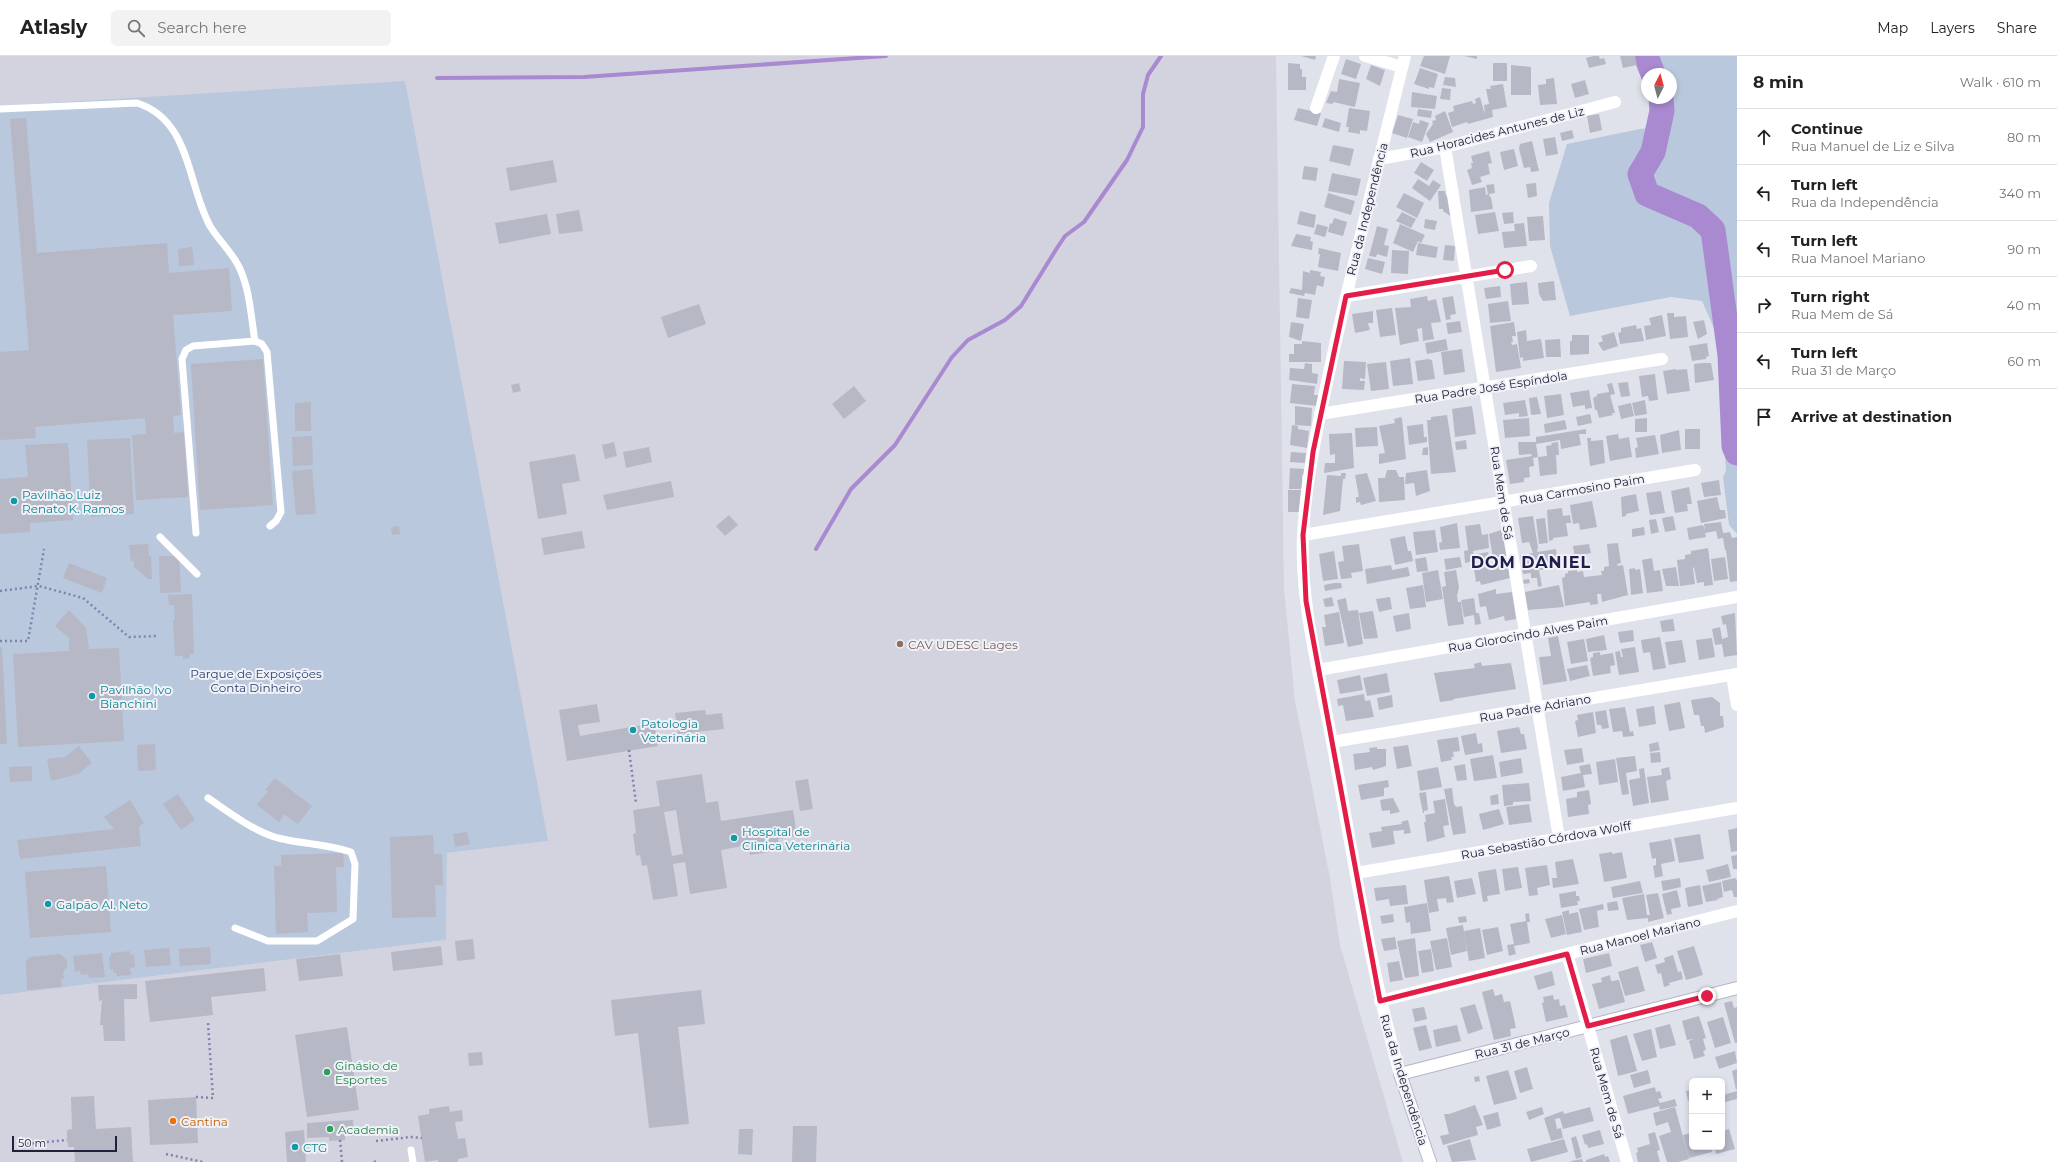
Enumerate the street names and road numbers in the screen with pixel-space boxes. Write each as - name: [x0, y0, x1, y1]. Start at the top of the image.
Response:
- street label: Rua Horacides Antunes de Liz: [1408, 103, 1586, 161]
- street label: Rua da Independência: [1343, 141, 1391, 277]
- street label: Rua Padre José Espíndola: [1413, 367, 1569, 407]
- street label: Rua Mem de Sá: [1487, 445, 1517, 541]
- street label: Rua Carmosino Paim: [1518, 471, 1646, 507]
- street label: Rua Glorocindo Alves Paim: [1447, 613, 1609, 655]
- street label: Rua Padre Adriano: [1478, 691, 1592, 725]
- street label: Rua Sebastião Córdova Wolff: [1460, 817, 1633, 862]
- street label: Rua Manoel Mariano: [1578, 914, 1702, 958]
- street label: Rua da Independência: [1377, 1013, 1431, 1147]
- street label: Rua 31 de Março: [1473, 1024, 1571, 1062]
- street label: Rua Mem de Sá: [1587, 1045, 1627, 1141]

